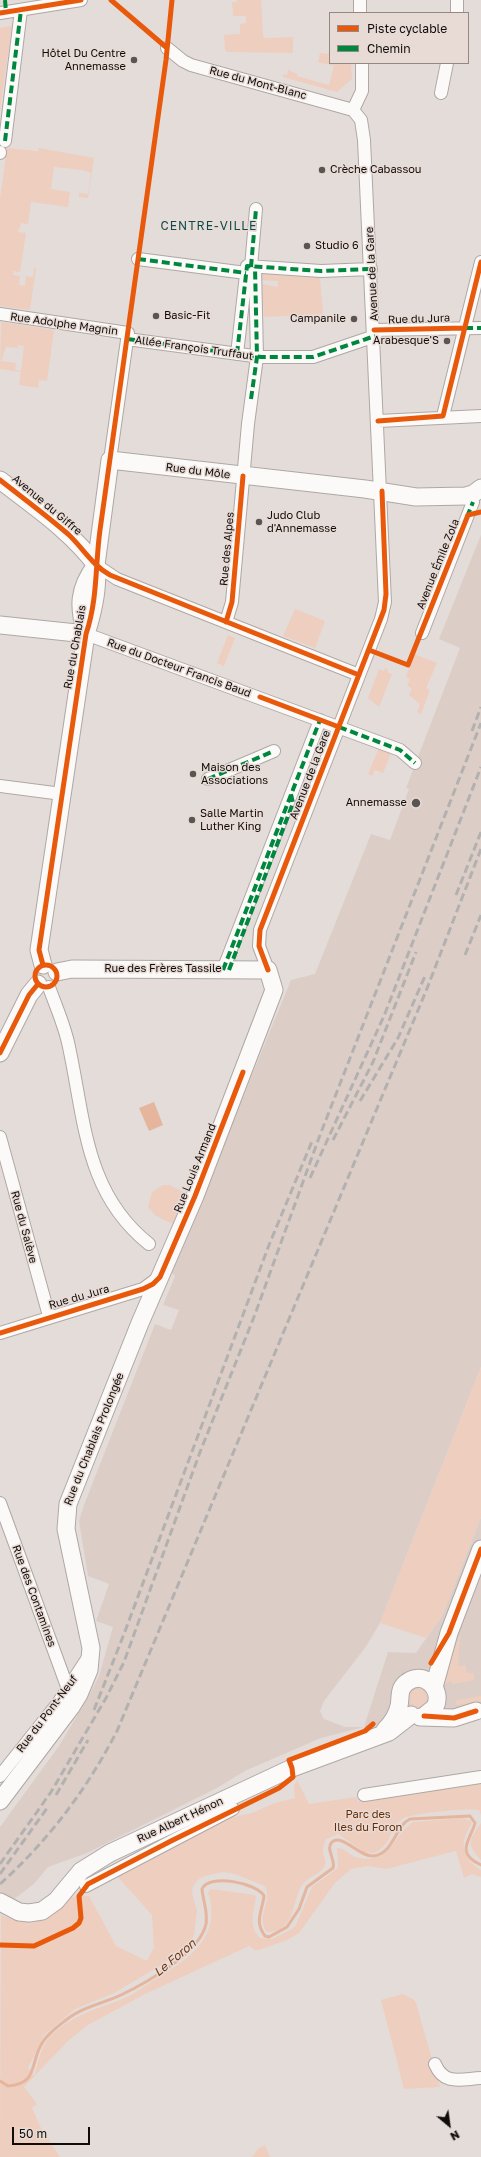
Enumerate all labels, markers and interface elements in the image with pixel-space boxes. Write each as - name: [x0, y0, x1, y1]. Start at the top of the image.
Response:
- legend: [329, 12, 469, 64]
- text: Piste cyclable: [367, 21, 447, 36]
- text: Chemin: [367, 41, 411, 56]
- place label: Hôtel Du Centre Annemasse: [41, 47, 126, 73]
- marker: Hôtel Du Centre Annemasse: [129, 55, 139, 65]
- street label: Rue du Mont-Blanc: [208, 64, 308, 102]
- place label: Crèche Cabassou: [330, 163, 422, 177]
- marker: Crèche Cabassou: [317, 165, 327, 175]
- district label: CENTRE-VILLE: [161, 219, 257, 233]
- street label: Avenue de la Gare: [363, 226, 381, 322]
- place label: Studio 6: [315, 239, 359, 253]
- marker: Studio 6: [302, 241, 312, 251]
- place label: Basic-Fit: [164, 309, 210, 323]
- street label: Rue Adolphe Magnin: [9, 310, 119, 338]
- marker: Basic-Fit: [151, 311, 161, 321]
- street label: Rue du Jura: [388, 311, 450, 327]
- place label: Campanile: [290, 312, 346, 326]
- marker: Campanile: [349, 314, 359, 324]
- street label: Allée François Truffaut: [134, 333, 254, 363]
- place label: Arabesque'S: [373, 334, 439, 348]
- marker: Arabesque'S: [442, 336, 452, 346]
- street label: Rue du Môle: [165, 460, 231, 482]
- street label: Avenue du Giffre: [9, 472, 85, 538]
- place label: Judo Club d'Annemasse: [267, 509, 337, 535]
- street label: Rue des Alpes: [217, 511, 237, 587]
- marker: Judo Club d'Annemasse: [254, 517, 264, 527]
- street label: Avenue Émile Zola: [414, 517, 462, 611]
- street label: Rue du Chablais: [61, 604, 89, 690]
- street label: Rue du Docteur Francis Baud: [105, 636, 253, 700]
- street label: Avenue de la Gare: [287, 729, 333, 821]
- place label: Maison des Associations: [201, 761, 268, 787]
- marker: Maison des Associations: [188, 769, 198, 779]
- place label: Annemasse: [346, 796, 407, 810]
- marker: Annemasse: [410, 797, 422, 809]
- place label: Salle Martin Luther King: [200, 807, 264, 833]
- marker: Salle Martin Luther King: [187, 815, 197, 825]
- street label: Rue des Frères Tassile: [104, 962, 222, 976]
- street label: Rue Louis Armand: [171, 1121, 219, 1215]
- street label: Rue du Salève: [8, 1189, 40, 1265]
- street label: Rue du Jura: [47, 1282, 111, 1312]
- street label: Rue du Chablais Prolongée: [61, 1371, 127, 1507]
- street label: Rue des Contamines: [9, 1543, 59, 1649]
- street label: Rue du Pont-Neuf: [14, 1673, 80, 1755]
- street label: Rue Albert Hénon: [135, 1794, 225, 1846]
- park label: Parc des Iles du Foron: [334, 1808, 402, 1834]
- water label: Le Foron: [151, 1936, 199, 1980]
- north arrow: [429, 2105, 469, 2145]
- scale bar: [14, 2119, 92, 2145]
- text: 50 m: [19, 2126, 47, 2141]
- text: N: [448, 2128, 462, 2144]

